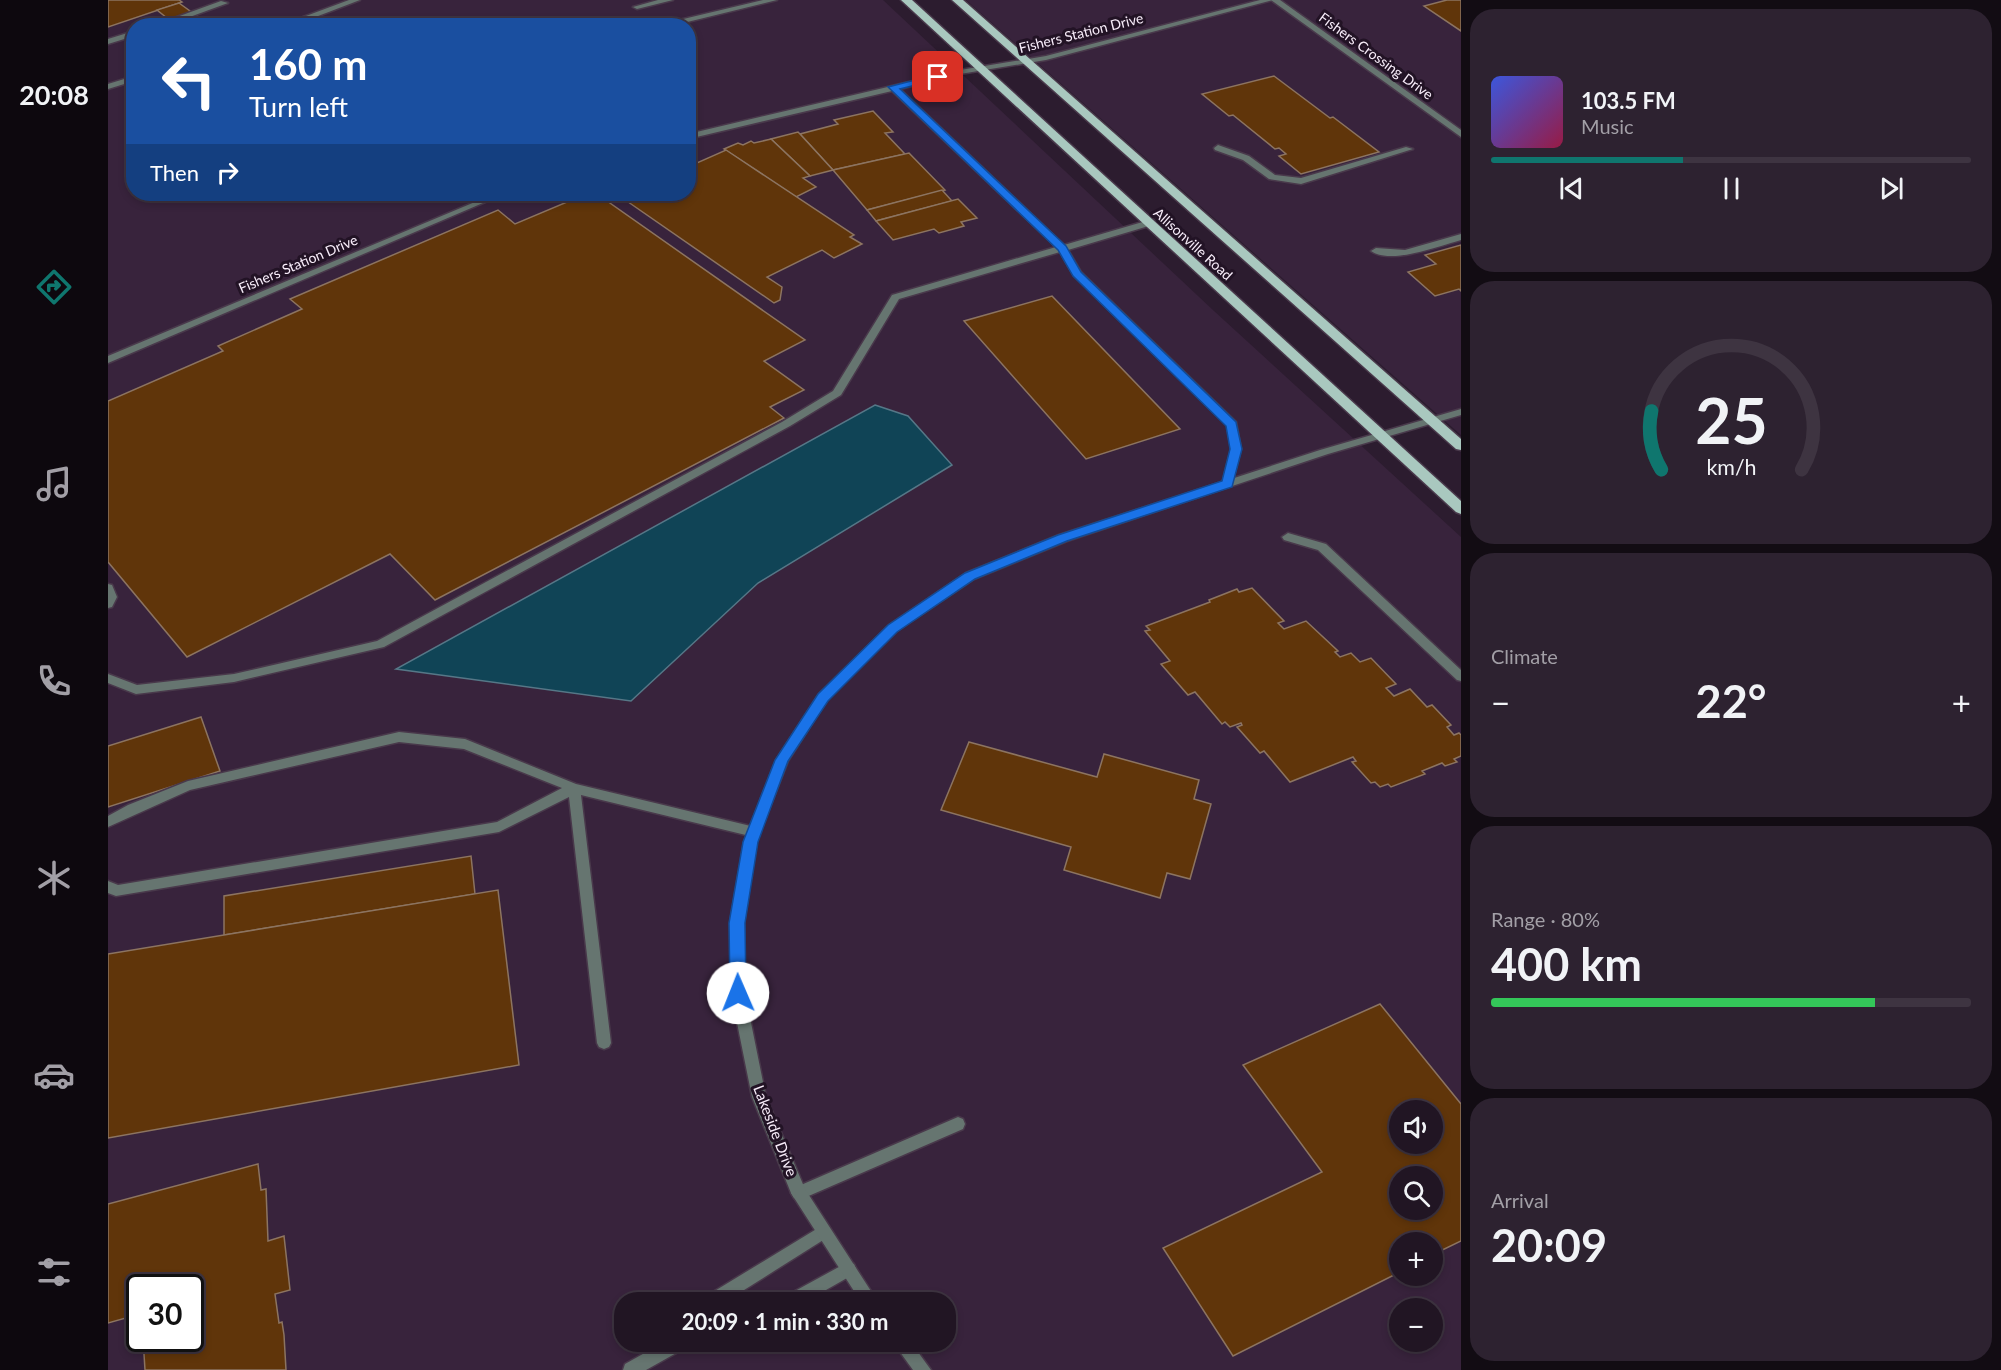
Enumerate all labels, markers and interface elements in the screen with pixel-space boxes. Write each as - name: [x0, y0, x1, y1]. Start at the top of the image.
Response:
- street label: Fishers Station Drive: [1017, 9, 1145, 56]
- street label: Fishers Crossing Drive: [1316, 9, 1437, 103]
- text: 160 m: [249, 39, 367, 89]
- icon: left: [150, 42, 228, 120]
- pin: [912, 51, 963, 102]
- icon: arrive: [921, 60, 954, 93]
- text: 20:08: [19, 78, 89, 111]
- text: 103.5 FM: [1581, 87, 1676, 114]
- text: Turn left: [249, 90, 348, 123]
- text: Music: [1581, 114, 1634, 138]
- icon: right: [211, 156, 244, 189]
- text: Then: [150, 159, 199, 186]
- icon: previous: [1555, 172, 1588, 205]
- icon: pause: [1715, 172, 1748, 205]
- icon: next: [1875, 172, 1908, 205]
- street label: Allisonville Road: [1150, 204, 1236, 284]
- street label: Fishers Station Drive: [236, 231, 360, 296]
- icon: directions: [33, 266, 75, 308]
- text: 25: [1695, 382, 1767, 457]
- text: km/h: [1706, 454, 1756, 480]
- icon: music: [33, 463, 75, 505]
- text: Climate: [1491, 644, 1558, 668]
- icon: phone: [33, 660, 75, 702]
- text: 22°: [1696, 674, 1766, 728]
- text: −: [1491, 682, 1510, 722]
- text: +: [1952, 682, 1971, 722]
- icon: climate: [33, 857, 75, 899]
- text: Range · 80%: [1491, 907, 1600, 931]
- text: 400 km: [1491, 937, 1642, 991]
- position arrow: [706, 961, 770, 1025]
- icon: car: [33, 1054, 75, 1096]
- street label: Lakeside Drive: [750, 1082, 802, 1179]
- map controls: [1389, 1100, 1443, 1352]
- button: sound: [1389, 1100, 1443, 1154]
- button: search: [1389, 1166, 1443, 1220]
- text: Arrival: [1491, 1188, 1549, 1212]
- text: 20:09: [1491, 1218, 1607, 1272]
- button: +: [1389, 1232, 1443, 1286]
- icon: filters: [33, 1251, 75, 1293]
- speed limit sign: 30: [126, 1274, 204, 1352]
- button: −: [1389, 1298, 1443, 1352]
- text: 20:09 · 1 min · 330 m: [682, 1308, 888, 1335]

